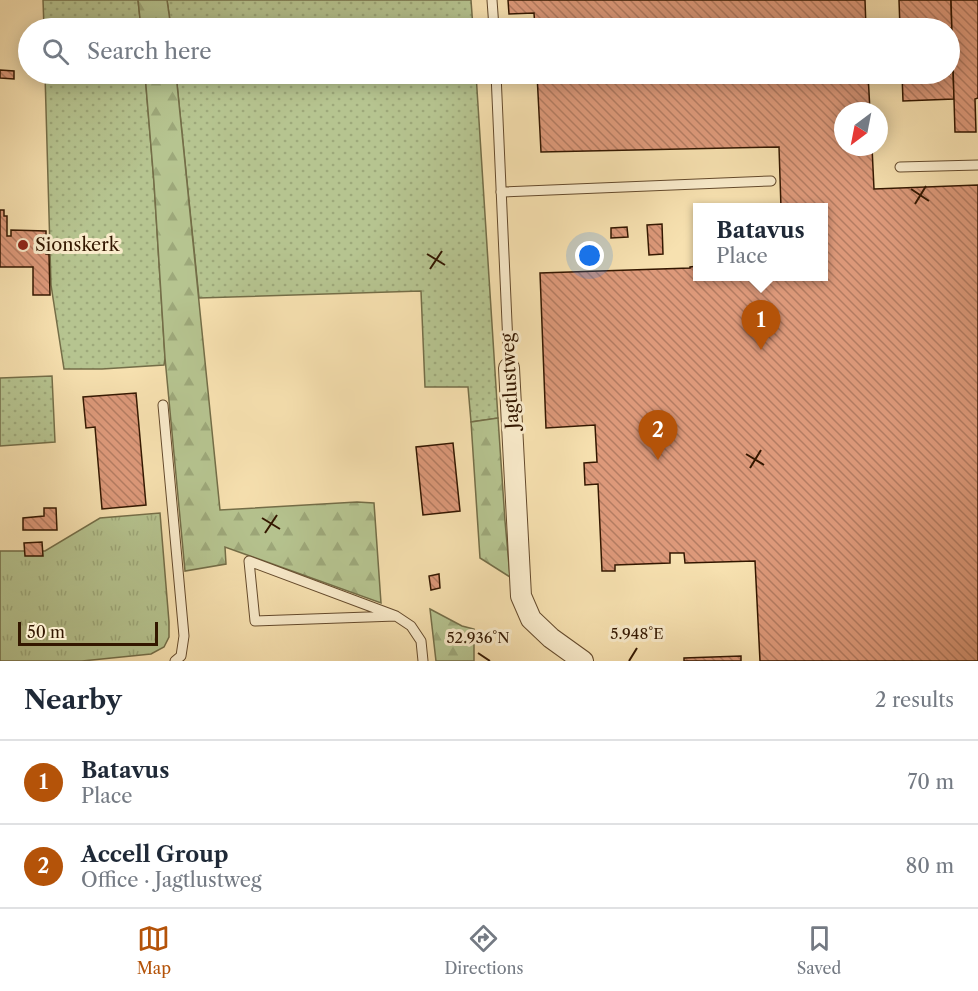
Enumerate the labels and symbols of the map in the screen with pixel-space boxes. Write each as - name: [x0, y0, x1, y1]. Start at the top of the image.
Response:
- north arrow: [834, 102, 888, 156]
- place label: Sionskerk: [35, 234, 121, 256]
- marker: Sionskerk: [16, 238, 30, 252]
- your location: [575, 241, 604, 270]
- pin: 1: [742, 300, 780, 350]
- street label: Jagtlustweg: [496, 332, 524, 433]
- pin: 2: [638, 410, 678, 460]
- scale bar: [18, 619, 158, 646]
- text: 5.948°E: [610, 624, 664, 643]
- text: 52.936°N: [446, 628, 510, 647]

